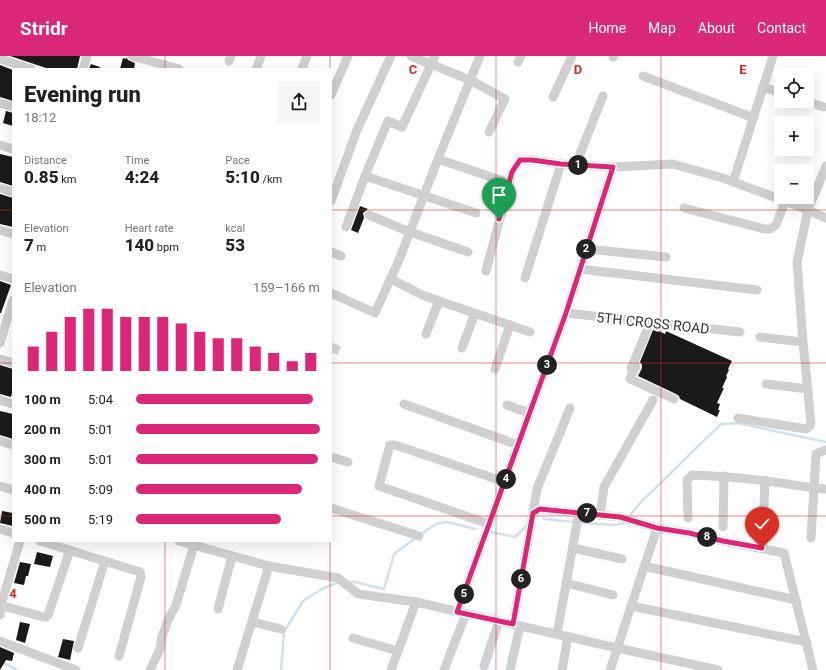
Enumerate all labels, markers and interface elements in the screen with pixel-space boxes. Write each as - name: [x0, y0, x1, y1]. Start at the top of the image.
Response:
- text: Stridr: [20, 17, 68, 40]
- text: Home: [588, 20, 626, 36]
- text: Map: [648, 20, 676, 36]
- text: About: [698, 20, 735, 36]
- text: Contact: [757, 20, 806, 36]
- text: C: [409, 62, 418, 77]
- text: D: [574, 62, 582, 77]
- text: E: [739, 62, 747, 77]
- map controls: [774, 68, 814, 204]
- button: locate: [774, 68, 814, 108]
- button: share: [278, 81, 320, 123]
- text: Evening run: [24, 82, 141, 107]
- text: 18:12: [24, 110, 56, 125]
- button: +: [774, 116, 814, 156]
- text: Distance: [24, 154, 67, 167]
- text: Time: [125, 154, 149, 167]
- text: Pace: [225, 154, 250, 167]
- pin: 1: [568, 155, 588, 175]
- text: 1: [575, 158, 581, 171]
- button: −: [774, 164, 814, 204]
- text: 0.85: [24, 167, 58, 187]
- text: 4:24: [125, 167, 159, 187]
- text: 5:10: [225, 167, 260, 187]
- text: km: [58, 173, 76, 186]
- text: /km: [260, 173, 282, 186]
- pin: [482, 178, 516, 219]
- icon: arrive: [488, 184, 510, 206]
- text: Elevation: [24, 222, 69, 235]
- text: Heart rate: [125, 222, 174, 235]
- text: kcal: [225, 222, 245, 235]
- text: 7: [24, 235, 34, 255]
- text: 140: [125, 235, 154, 255]
- text: 53: [225, 235, 245, 255]
- pin: 2: [576, 239, 596, 259]
- text: m: [34, 241, 46, 254]
- text: bpm: [154, 241, 179, 254]
- text: 2: [583, 242, 589, 255]
- text: Elevation: [24, 280, 77, 295]
- text: 159–166 m: [253, 280, 320, 295]
- street label: 5TH CROSS ROAD: [596, 309, 710, 337]
- pin: 3: [537, 355, 557, 375]
- text: 3: [544, 358, 550, 371]
- text: 100 m: [24, 392, 61, 407]
- text: 5:04: [88, 392, 113, 407]
- text: 200 m: [24, 422, 61, 437]
- text: 5:01: [88, 422, 113, 437]
- text: 300 m: [24, 452, 61, 467]
- text: 5:01: [88, 452, 113, 467]
- pin: 4: [496, 469, 516, 489]
- text: 4: [503, 472, 509, 485]
- text: 400 m: [24, 482, 61, 497]
- text: 5:09: [88, 482, 113, 497]
- pin: 7: [577, 503, 597, 523]
- text: 7: [584, 506, 590, 519]
- pin: [745, 507, 779, 548]
- text: 500 m: [24, 512, 61, 527]
- text: 5:19: [88, 512, 113, 527]
- icon: check: [751, 513, 773, 535]
- pin: 8: [697, 527, 717, 547]
- text: 8: [704, 530, 710, 543]
- pin: 6: [511, 569, 531, 589]
- text: 6: [518, 572, 524, 585]
- pin: 5: [454, 584, 474, 604]
- text: 4: [9, 586, 17, 601]
- text: 5: [461, 587, 467, 600]

